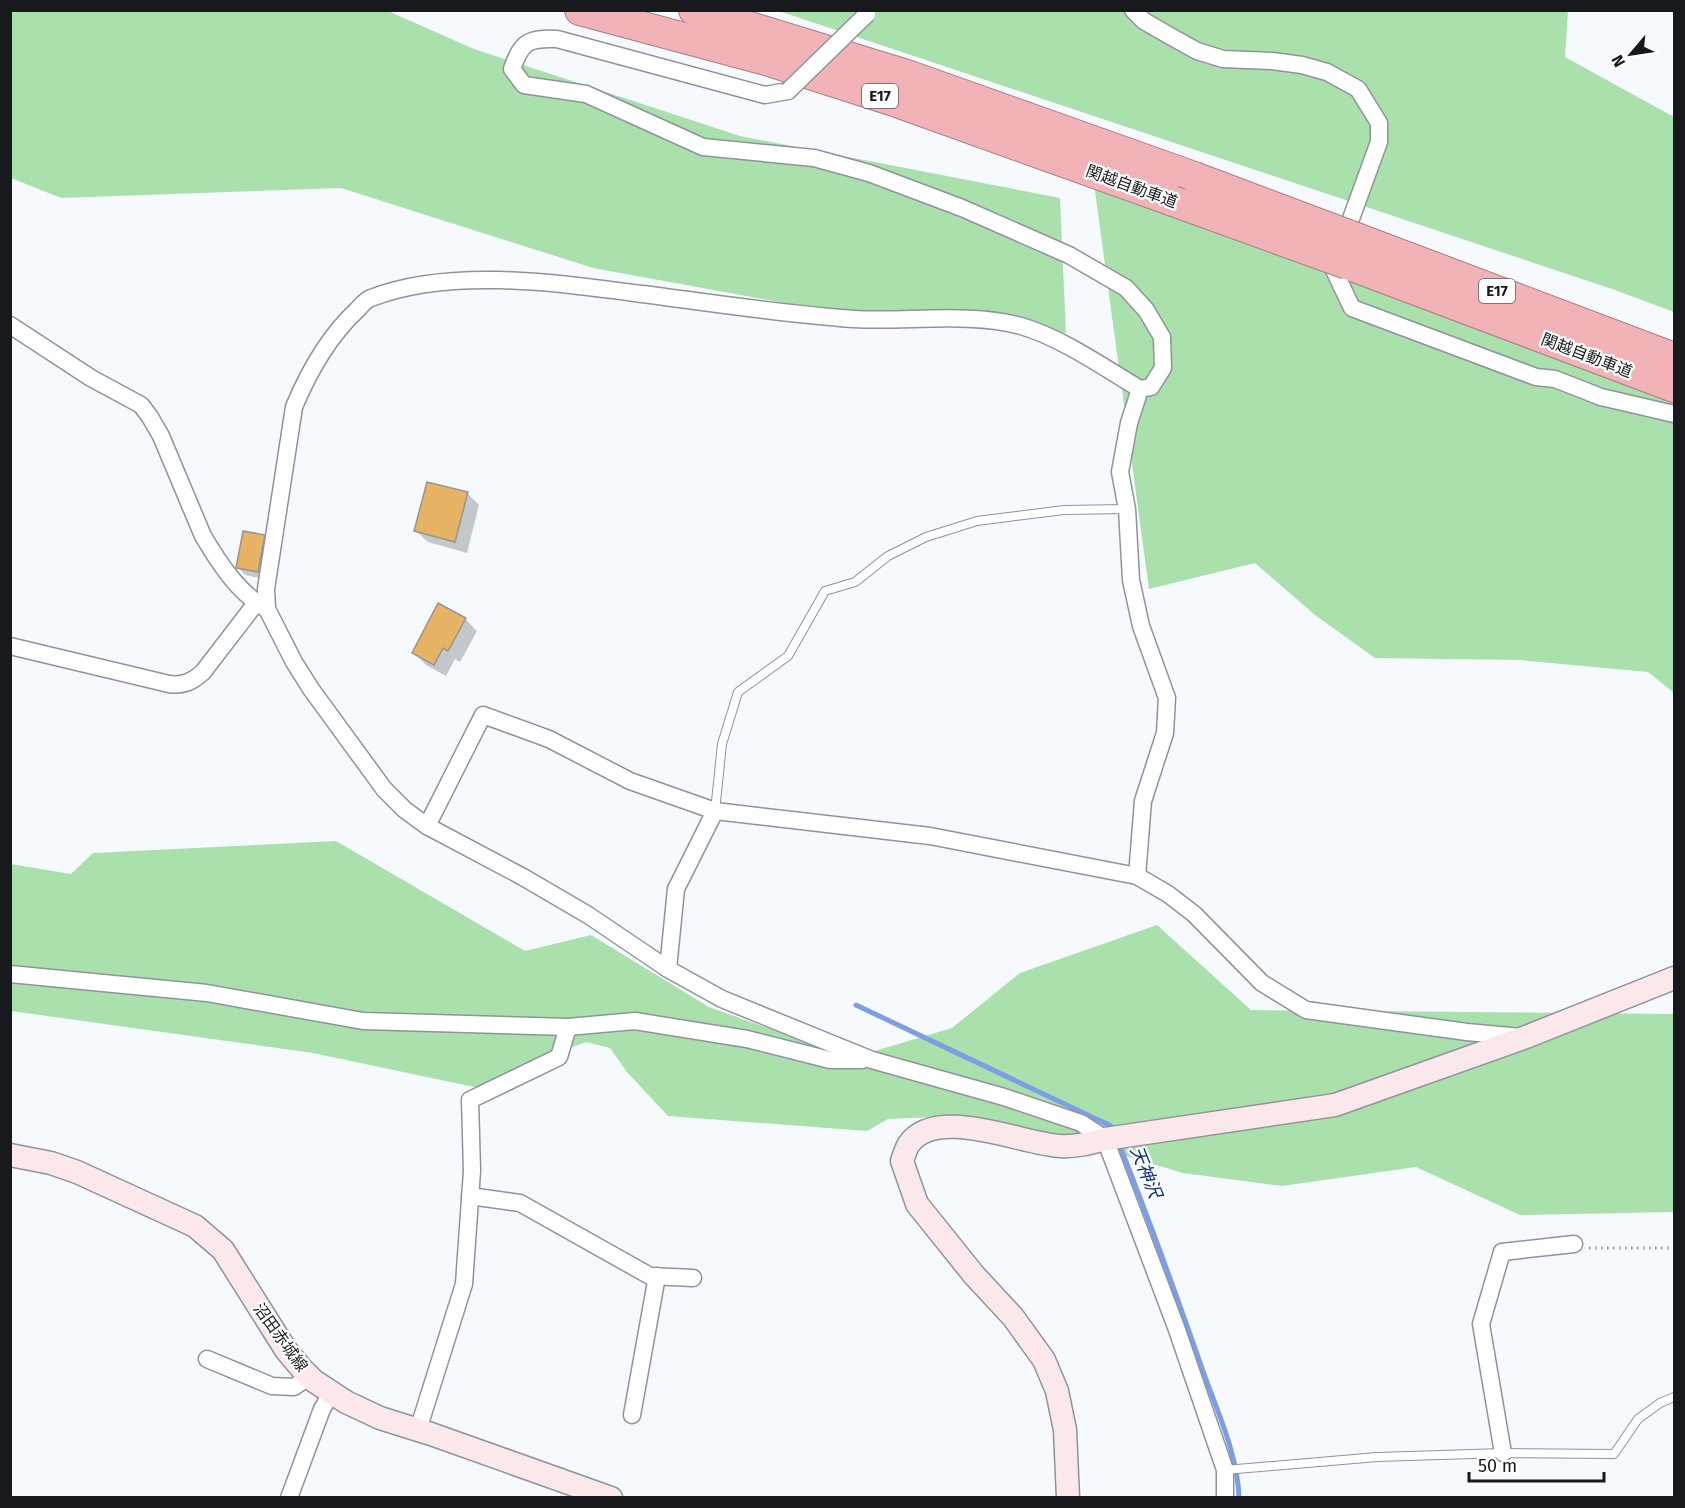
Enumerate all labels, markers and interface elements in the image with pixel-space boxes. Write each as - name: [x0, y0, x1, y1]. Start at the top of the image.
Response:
- north arrow: [1601, 24, 1661, 84]
- text: N: [1607, 52, 1629, 70]
- road number: E17: [862, 84, 898, 108]
- street label: 関越自動車道: [1083, 161, 1180, 212]
- road number: E17: [1479, 279, 1515, 303]
- street label: 関越自動車道: [1539, 329, 1635, 382]
- water label: 天神沢: [1126, 1143, 1167, 1203]
- street label: 沼田赤城線: [249, 1299, 312, 1375]
- scale bar: [1469, 1445, 1604, 1483]
- text: 50 m: [1478, 1455, 1517, 1477]

